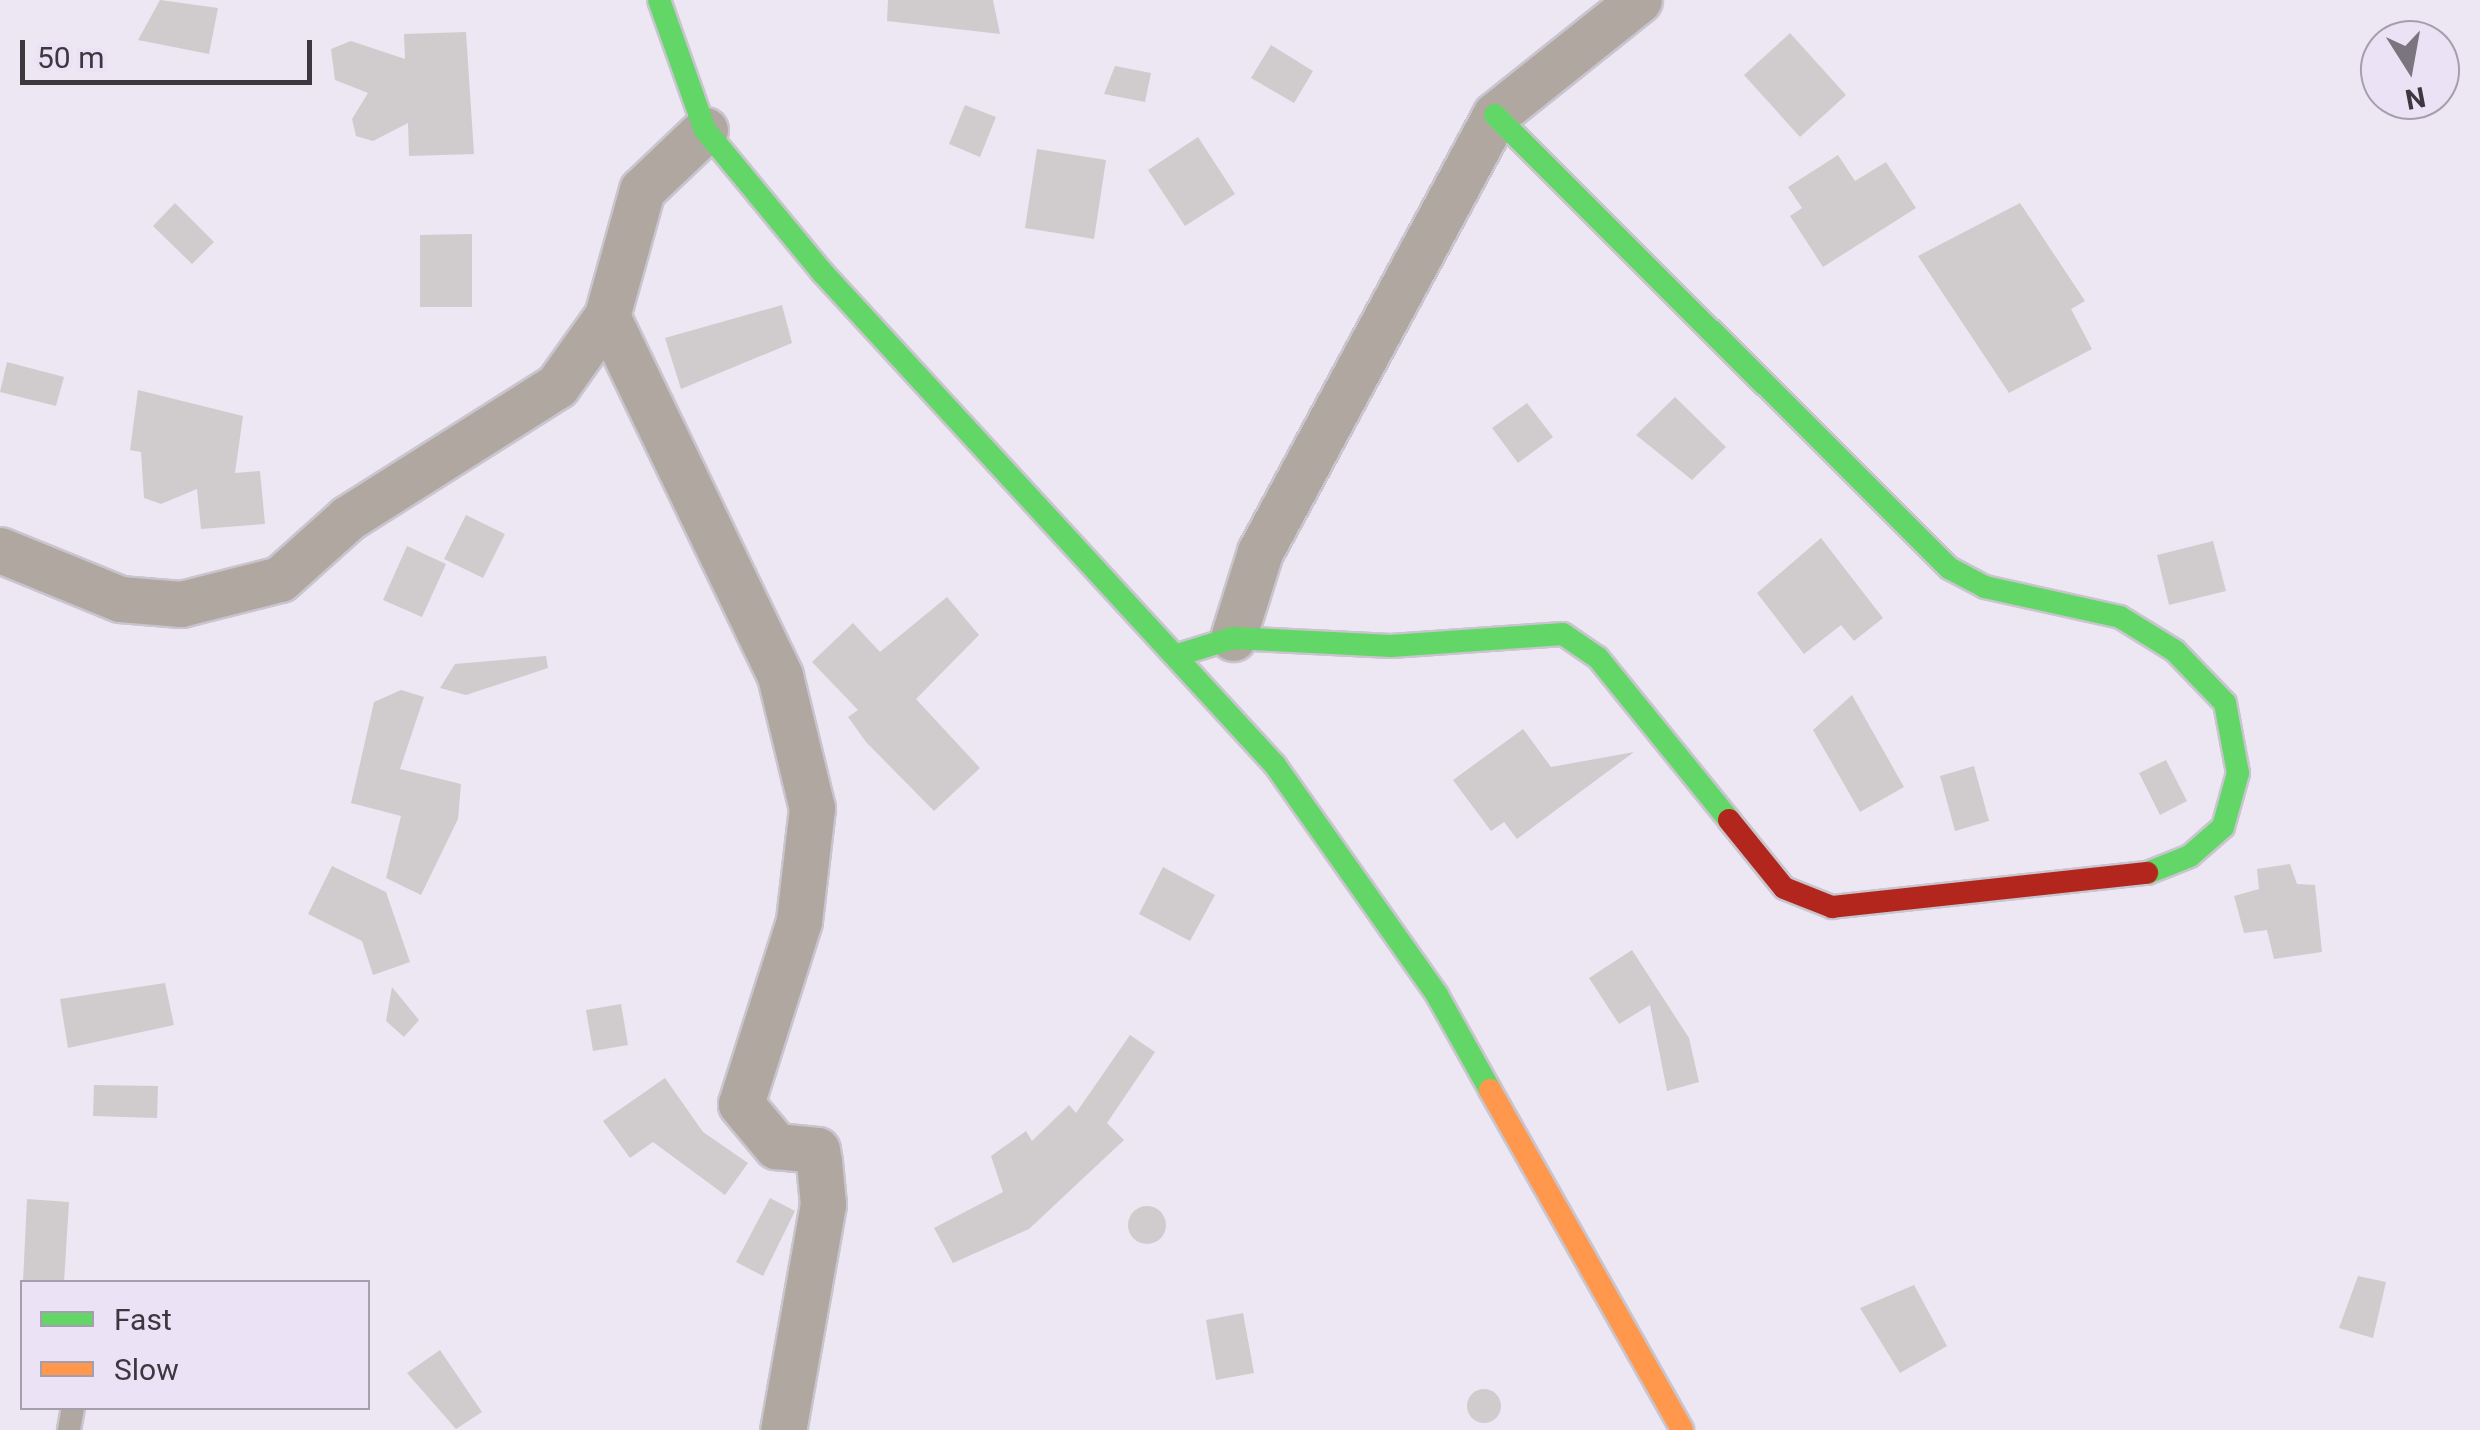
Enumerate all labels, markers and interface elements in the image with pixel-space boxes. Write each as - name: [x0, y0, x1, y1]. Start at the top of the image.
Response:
- scale bar: [25, 20, 318, 82]
- north arrow: [2360, 20, 2460, 120]
- text: 50 m: [37, 40, 104, 75]
- text: N: [2403, 80, 2428, 116]
- legend: [20, 1280, 370, 1410]
- text: Fast: [114, 1302, 172, 1337]
- text: Slow: [114, 1352, 179, 1387]

